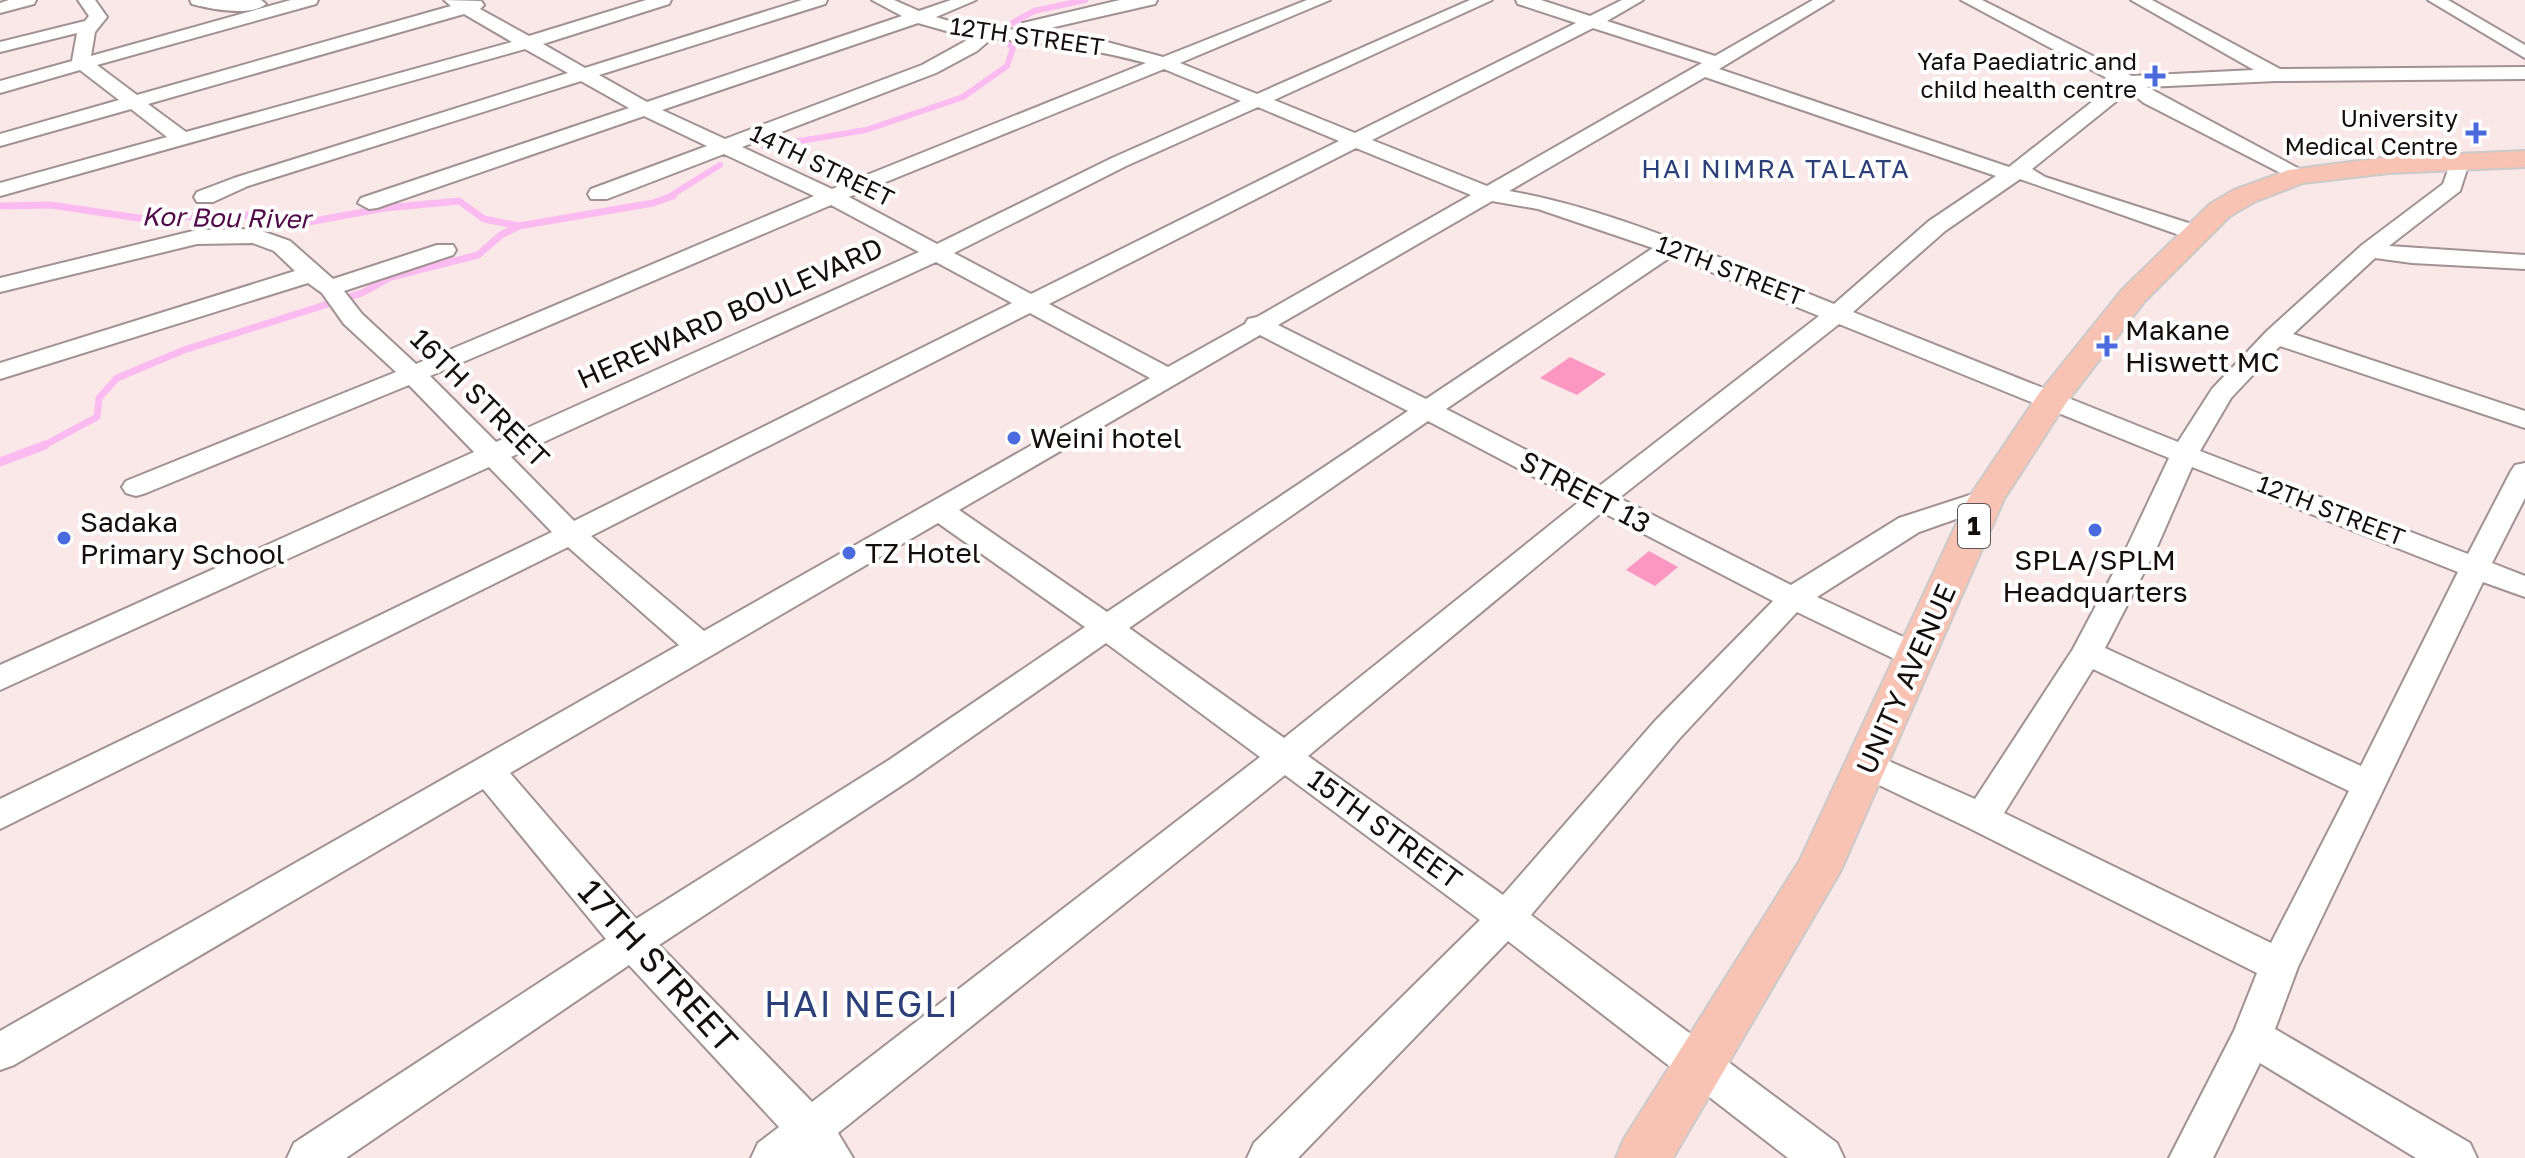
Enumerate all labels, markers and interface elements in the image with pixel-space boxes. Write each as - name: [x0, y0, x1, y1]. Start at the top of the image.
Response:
- street label: 12TH STREET: [948, 10, 1106, 61]
- place label: Yafa Paediatric and child health centre: [1917, 46, 2137, 103]
- marker: Yafa Paediatric and child health centre: [2144, 65, 2166, 87]
- place label: University Medical Centre: [2285, 103, 2458, 160]
- street label: 14TH STREET: [746, 117, 899, 212]
- marker: University Medical Centre: [2465, 122, 2487, 144]
- district label: HAI NIMRA TALATA: [1641, 153, 1911, 184]
- water label: Kor Bou River: [141, 201, 315, 235]
- street label: 12TH STREET: [1653, 228, 1808, 311]
- street label: HEREWARD BOULEVARD: [572, 230, 888, 395]
- place label: Makane Hiswett MC: [2125, 313, 2280, 378]
- street label: 16TH STREET: [404, 322, 556, 474]
- marker: Makane Hiswett MC: [2096, 335, 2118, 357]
- place label: Weini hotel: [1030, 421, 1182, 454]
- marker: Weini hotel: [1005, 429, 1023, 447]
- street label: STREET 13: [1514, 443, 1656, 540]
- street label: 12TH STREET: [2254, 468, 2409, 551]
- road number: 1: [1958, 504, 1990, 548]
- place label: Sadaka Primary School: [80, 505, 285, 570]
- marker: SPLA/SPLM Headquarters: [2086, 521, 2104, 539]
- marker: Sadaka Primary School: [55, 529, 73, 547]
- place label: TZ Hotel: [865, 536, 981, 569]
- place label: SPLA/SPLM Headquarters: [2002, 543, 2188, 608]
- marker: TZ Hotel: [840, 544, 858, 562]
- street label: UNITY AVENUE: [1849, 579, 1962, 779]
- street label: 15TH STREET: [1302, 762, 1468, 895]
- street label: 17TH STREET: [571, 871, 747, 1060]
- district label: HAI NEGLI: [764, 982, 960, 1025]

